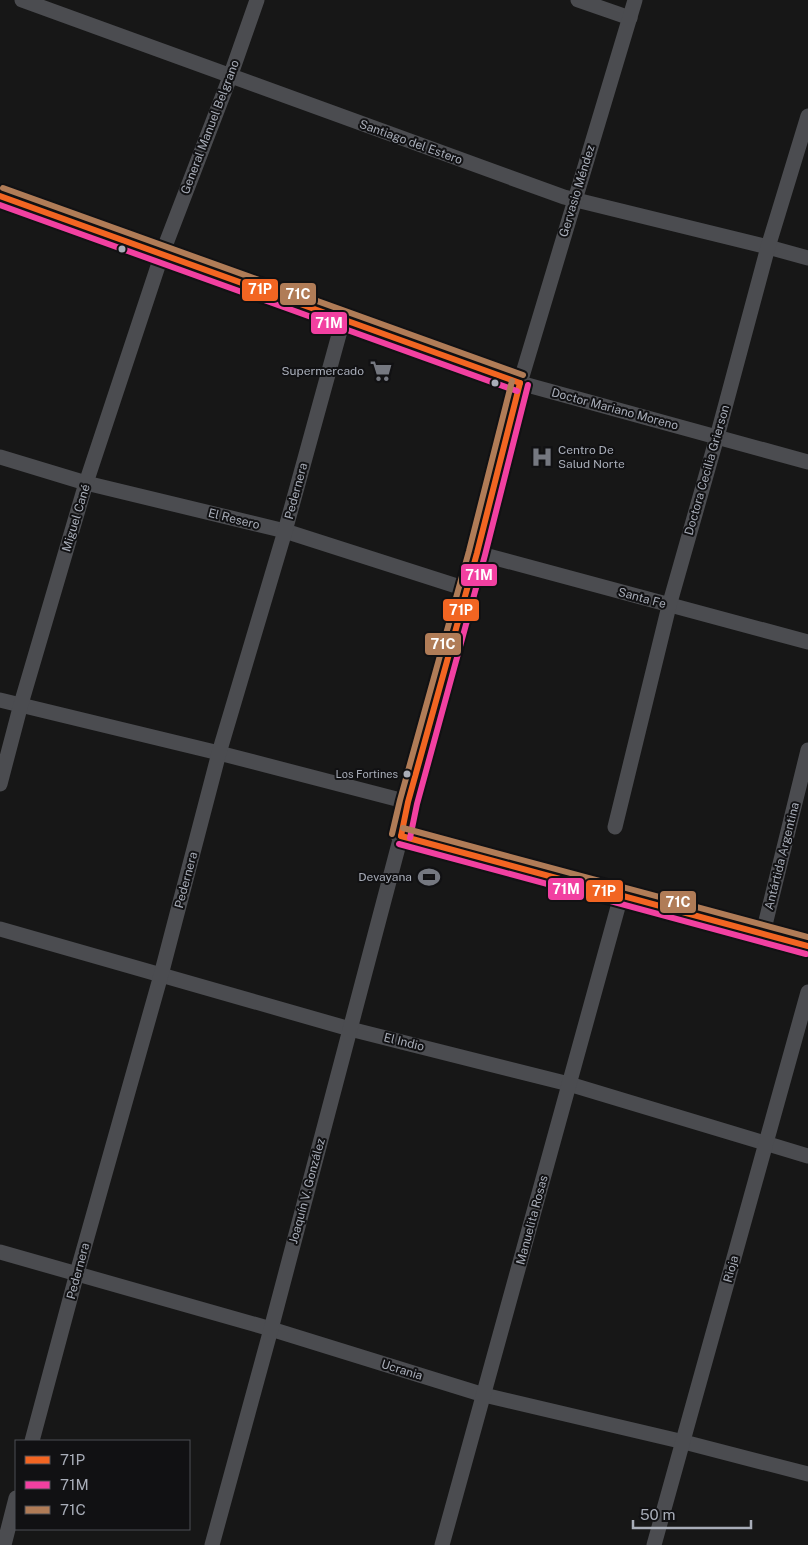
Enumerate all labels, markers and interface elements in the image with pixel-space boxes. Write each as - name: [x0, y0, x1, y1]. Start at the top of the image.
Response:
- street label: General Manuel Belgrano: [178, 58, 242, 196]
- street label: Santiago del Estero: [357, 117, 465, 167]
- street label: Gervasio Méndez: [556, 143, 598, 239]
- unlabelled marker: [117, 244, 127, 254]
- line badge: 71P: [241, 278, 279, 302]
- text: 71P: [248, 281, 272, 297]
- line badge: 71C: [279, 282, 317, 306]
- text: 71C: [286, 286, 310, 302]
- line badge: 71M: [310, 311, 348, 335]
- text: 71M: [315, 315, 343, 331]
- supermarket icon: Supermercado: [368, 358, 394, 384]
- place label: Supermercado: [281, 364, 364, 378]
- unlabelled marker: [490, 378, 500, 388]
- street label: Doctor Mariano Moreno: [550, 385, 680, 433]
- street label: Doctora Cecilia Grierson: [682, 403, 732, 537]
- place label: Centro De Salud Norte: [558, 443, 625, 471]
- hospital icon: Centro De Salud Norte: [529, 444, 555, 470]
- street label: Pedernera: [282, 461, 310, 521]
- street label: Miguel Cané: [59, 482, 93, 553]
- street label: El Resero: [207, 506, 261, 532]
- line badge: 71M: [460, 563, 498, 587]
- text: 71M: [465, 567, 493, 583]
- street label: Santa Fe: [616, 585, 668, 611]
- line badge: 71P: [442, 598, 480, 622]
- text: 71P: [449, 602, 473, 618]
- line badge: 71C: [424, 632, 462, 656]
- text: 71C: [431, 636, 455, 652]
- place label: Los Fortines: [336, 768, 398, 780]
- marker: Los Fortines: [402, 769, 412, 779]
- street label: Antártida Argentina: [762, 801, 802, 911]
- street label: Pedernera: [172, 850, 200, 910]
- sports icon: Devayana: [416, 864, 442, 890]
- place label: Devayana: [358, 870, 412, 884]
- line badge: 71M: [547, 877, 585, 901]
- line badge: 71P: [585, 879, 624, 903]
- text: 71M: [552, 881, 580, 897]
- text: 71P: [592, 883, 616, 899]
- line badge: 71C: [659, 890, 697, 914]
- text: 71C: [666, 894, 690, 910]
- street label: El Indio: [382, 1030, 426, 1054]
- street label: Joaquín V. González: [286, 1137, 328, 1245]
- street label: Manuelita Rosas: [513, 1174, 551, 1266]
- street label: Pedernera: [64, 1241, 92, 1301]
- street label: Rioja: [721, 1254, 741, 1284]
- street label: Ucrania: [380, 1357, 424, 1383]
- legend: [15, 1440, 190, 1530]
- text: 71P: [60, 1451, 85, 1468]
- text: 71M: [60, 1476, 89, 1493]
- scale bar: [633, 1498, 750, 1530]
- text: 71C: [60, 1501, 86, 1518]
- text: 50 m: [640, 1506, 675, 1523]

